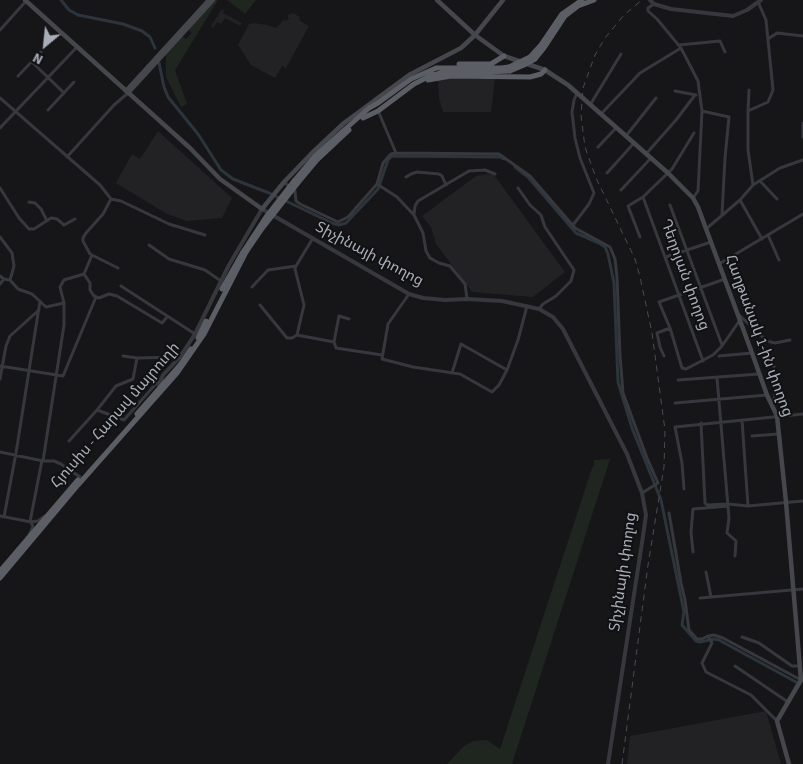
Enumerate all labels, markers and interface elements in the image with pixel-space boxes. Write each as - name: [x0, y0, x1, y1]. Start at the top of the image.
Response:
- north arrow: [20, 20, 70, 70]
- text: N: [29, 47, 47, 69]
- street label: Դեղոյան փողոց: [655, 217, 713, 333]
- street label: Տիչինայի փողոց: [312, 219, 426, 291]
- street label: Հաղթանակ 1-ին փողոց: [720, 252, 796, 420]
- street label: Հյուսիս - Հարավ մայրուղի: [48, 340, 184, 492]
- street label: Տիչինայի փողոց: [607, 511, 641, 633]

